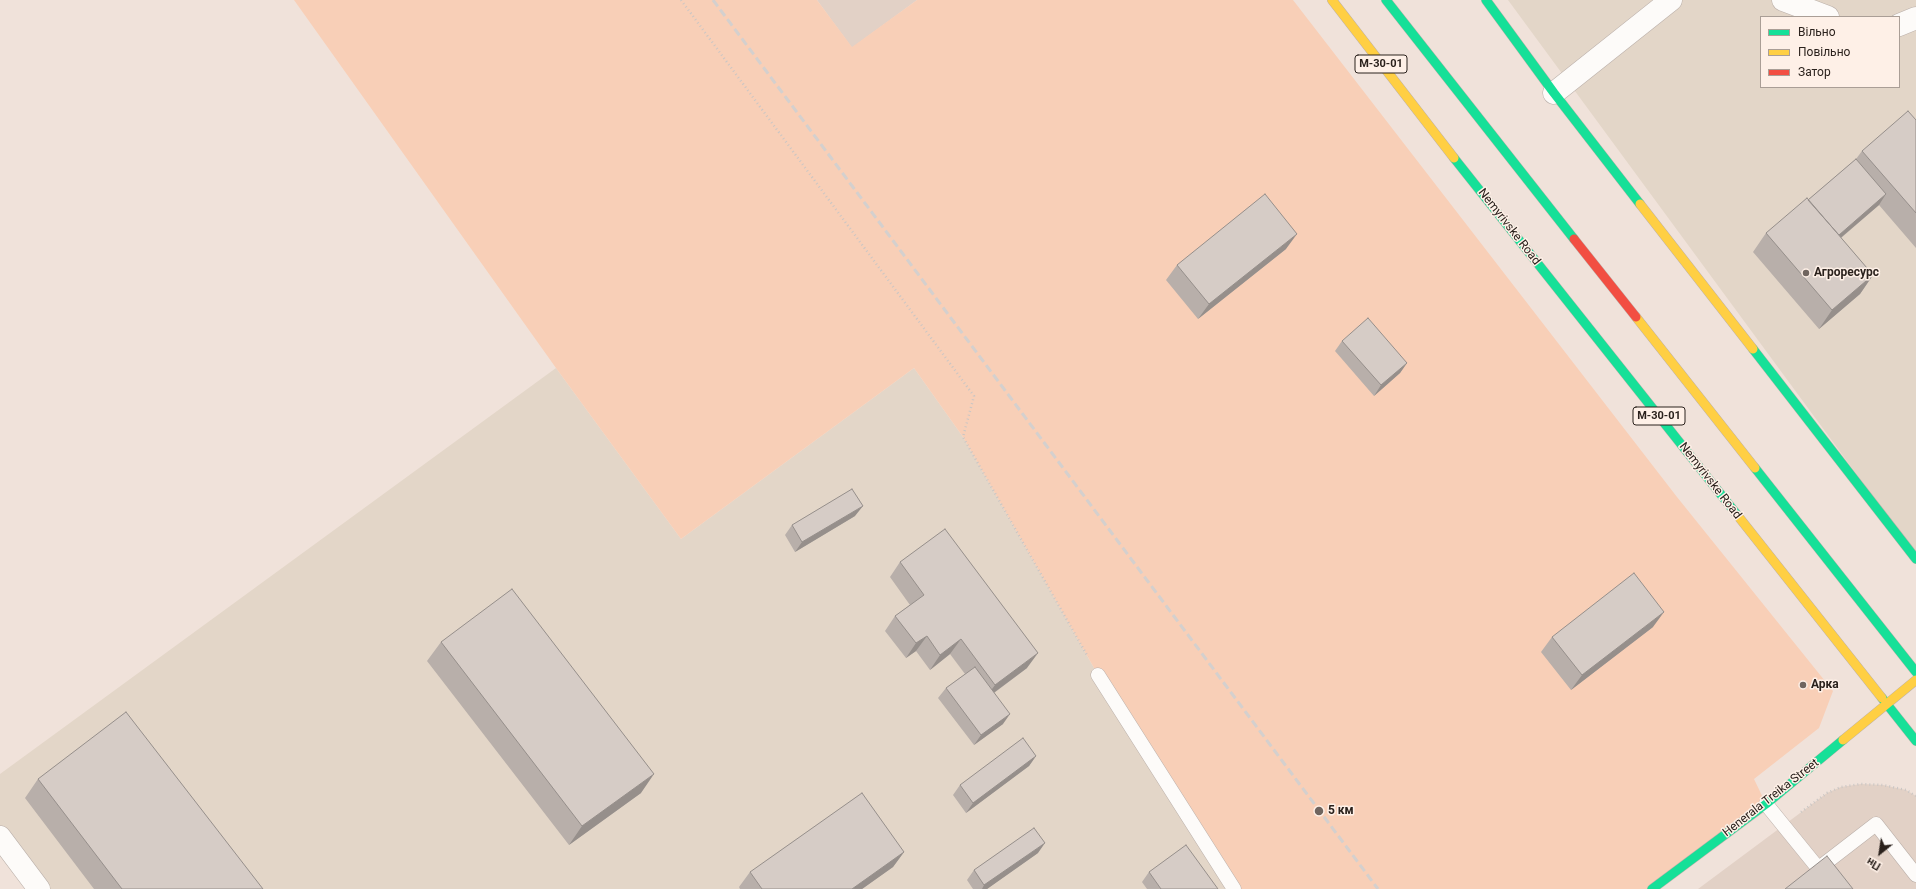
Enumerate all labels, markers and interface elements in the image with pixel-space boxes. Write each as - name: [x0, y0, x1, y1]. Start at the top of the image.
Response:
- legend: [1760, 16, 1900, 88]
- text: Вільно: [1798, 25, 1836, 39]
- text: Повільно: [1798, 45, 1850, 59]
- road number: М-30-01: [1355, 55, 1407, 73]
- text: Затор: [1798, 65, 1831, 79]
- street label: Nemyrivske Road: [1475, 186, 1543, 268]
- place label: Агроресурс: [1814, 266, 1879, 280]
- marker: Агроресурс: [1801, 268, 1811, 278]
- road number: М-30-01: [1633, 407, 1685, 425]
- street label: Nemyrivske Road: [1676, 440, 1744, 522]
- place label: Арка: [1811, 678, 1839, 692]
- marker: Арка: [1798, 680, 1808, 690]
- street label: Henerala Treika Street: [1720, 756, 1822, 840]
- place label: 5 км: [1328, 804, 1354, 818]
- marker: 5 км: [1313, 805, 1325, 817]
- north arrow: [1860, 833, 1900, 873]
- text: Пн: [1864, 855, 1883, 873]

